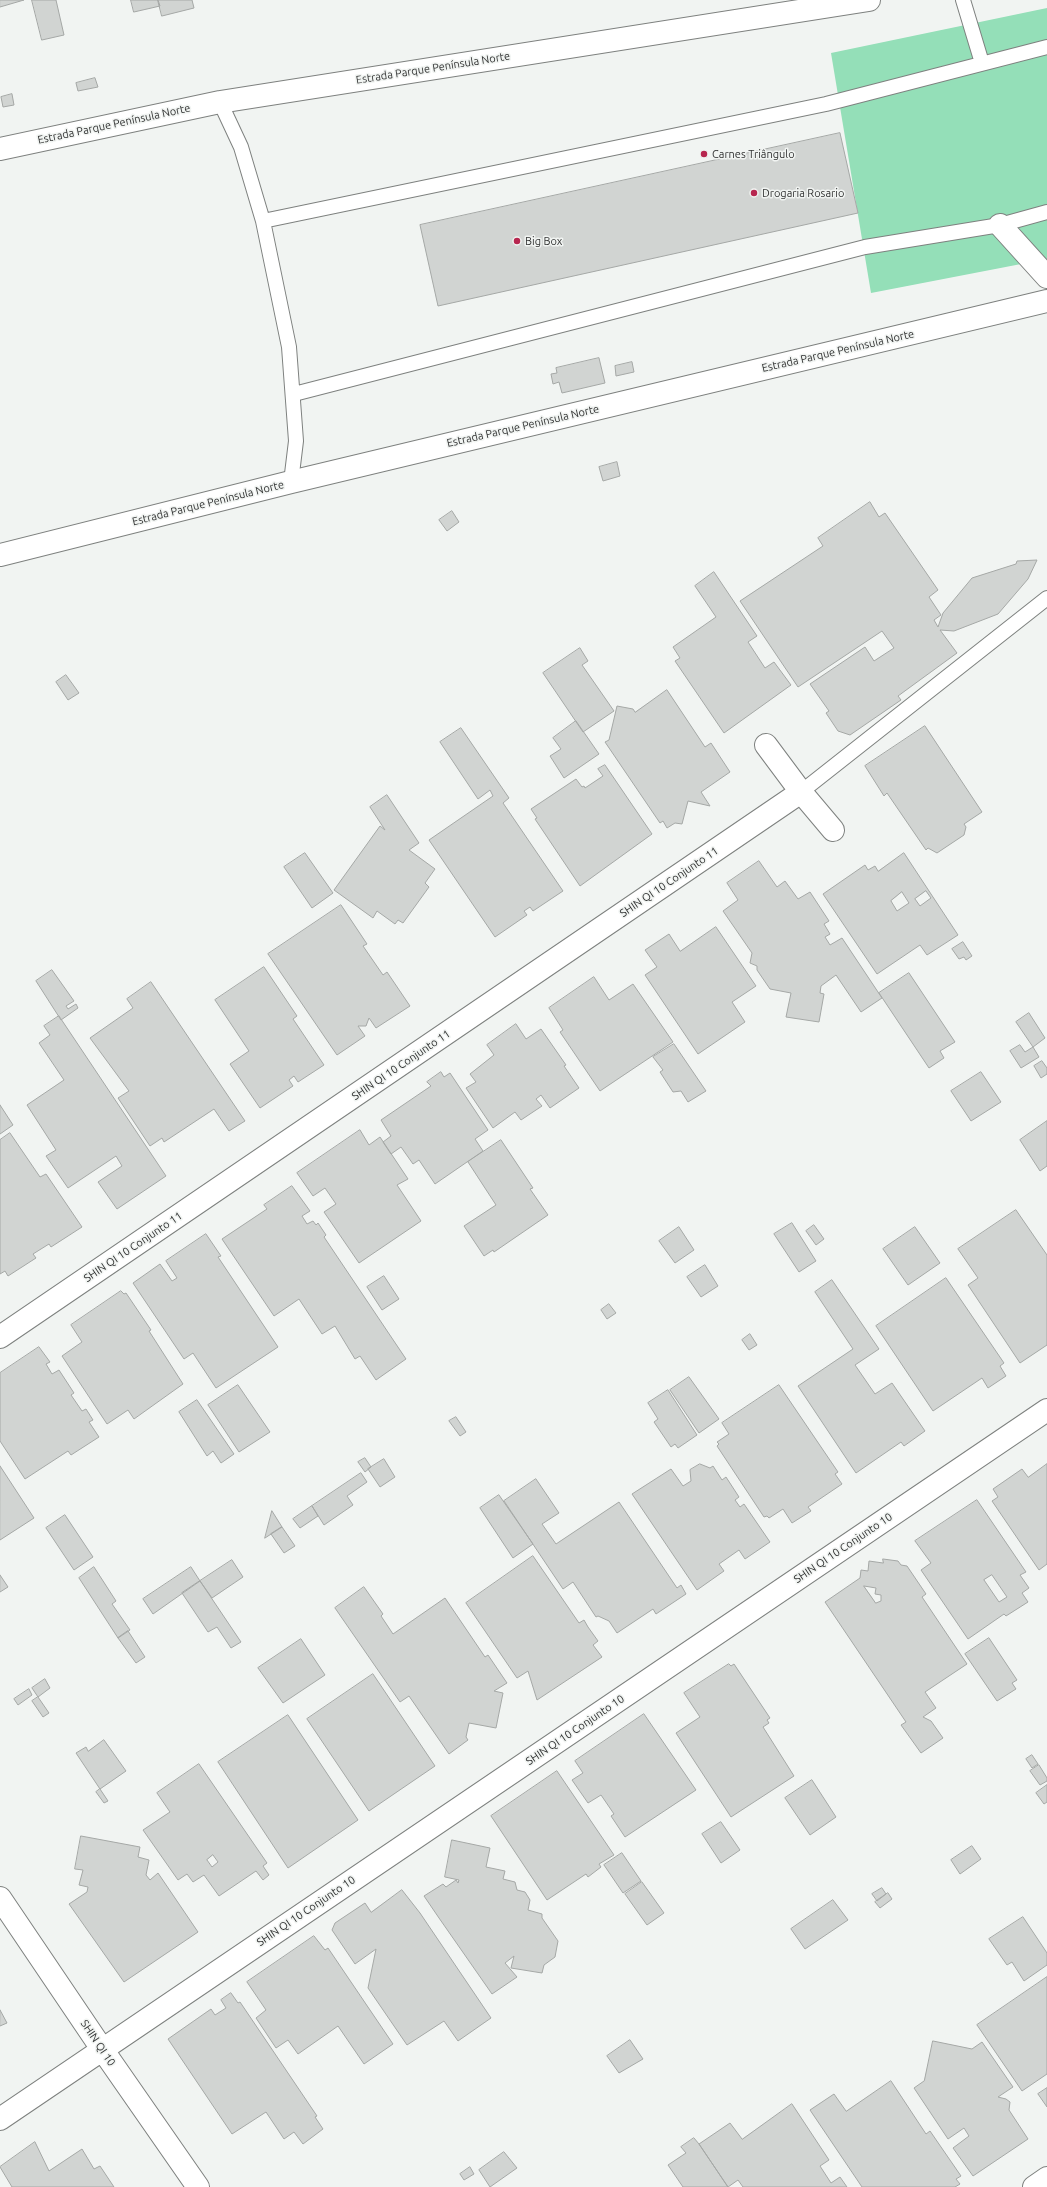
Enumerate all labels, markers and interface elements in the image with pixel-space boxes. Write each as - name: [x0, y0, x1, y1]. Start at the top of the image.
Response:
- street label: Estrada Parque Península Norte: [355, 49, 511, 87]
- street label: Estrada Parque Península Norte: [36, 101, 192, 147]
- place label: Carnes Triângulo: [712, 147, 795, 161]
- marker: Carnes Triângulo: [699, 149, 709, 159]
- place label: Drogaria Rosario: [762, 186, 844, 200]
- marker: Drogaria Rosario: [749, 188, 759, 198]
- place label: Big Box: [525, 234, 562, 248]
- marker: Big Box: [512, 236, 522, 246]
- street label: Estrada Parque Península Norte: [761, 327, 915, 375]
- street label: Estrada Parque Península Norte: [446, 402, 600, 450]
- street label: Estrada Parque Península Norte: [131, 478, 285, 528]
- street label: SHIN QI 10 Conjunto 11: [617, 844, 721, 920]
- street label: SHIN QI 10 Conjunto 11: [349, 1027, 453, 1103]
- street label: SHIN QI 10 Conjunto 11: [81, 1209, 185, 1285]
- street label: SHIN QI 10 Conjunto 10: [791, 1510, 895, 1586]
- street label: SHIN QI 10 Conjunto 10: [523, 1692, 627, 1768]
- street label: SHIN QI 10 Conjunto 10: [254, 1873, 358, 1949]
- street label: SHIN QI 10: [78, 2017, 118, 2069]

